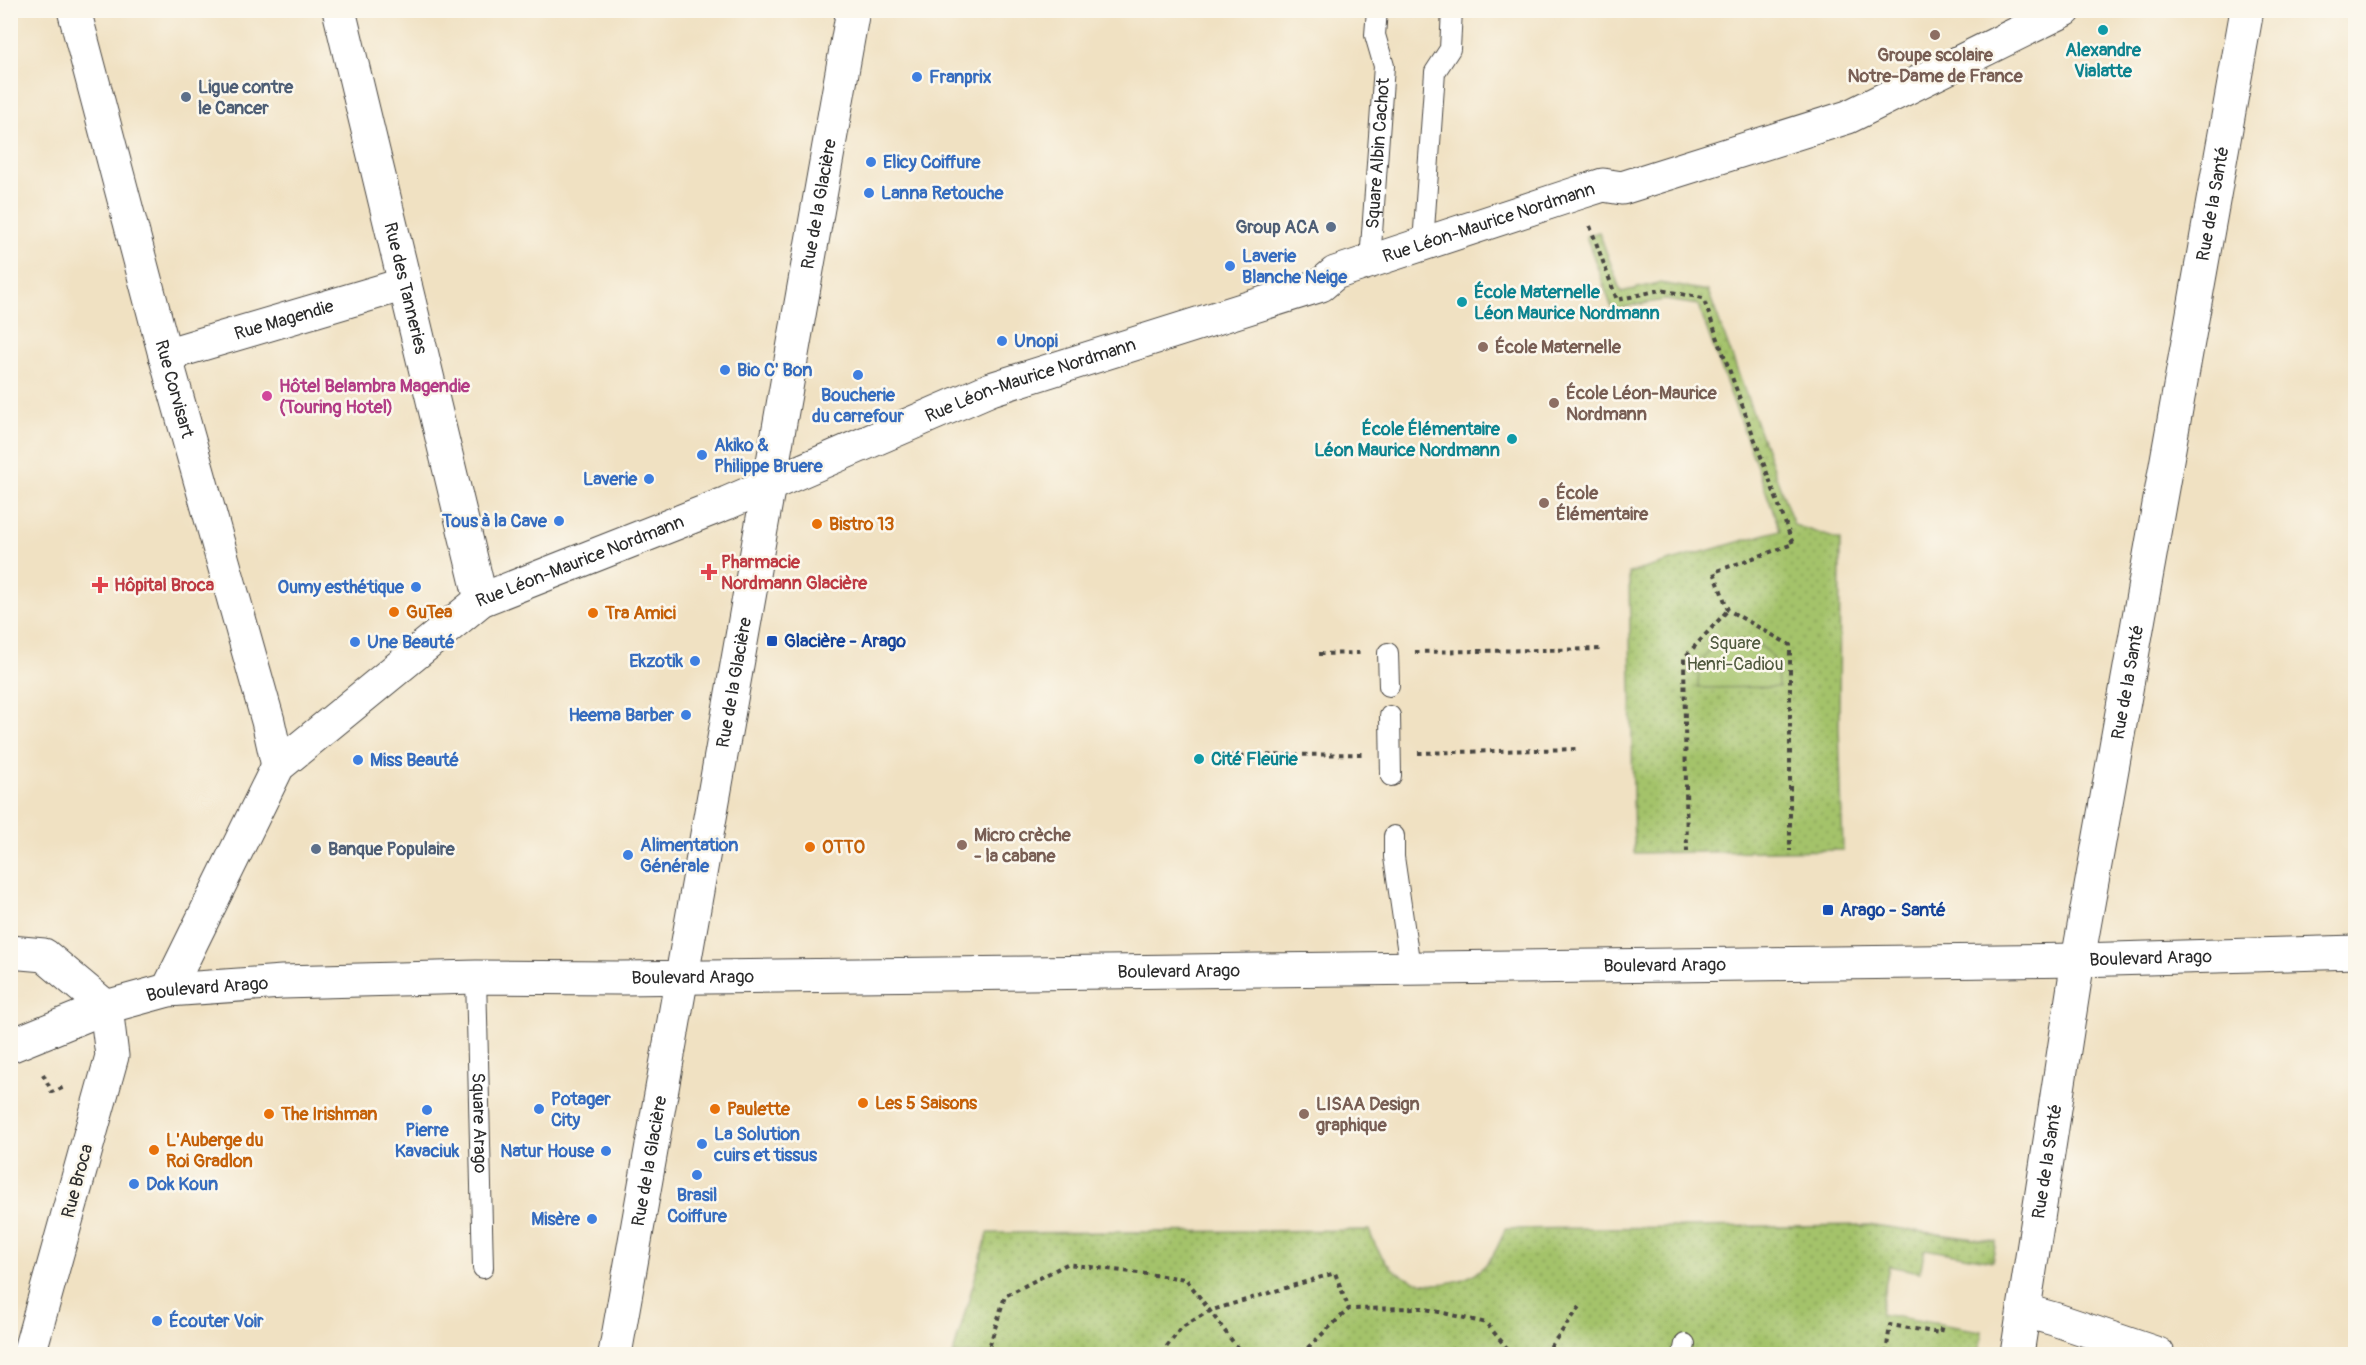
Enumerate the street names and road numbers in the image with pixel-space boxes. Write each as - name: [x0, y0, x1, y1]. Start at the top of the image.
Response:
- street label: Square Albin Cachot: [1361, 76, 1395, 230]
- street label: Rue de la Glacière: [796, 137, 842, 271]
- street label: Rue de la Santé: [2192, 145, 2235, 263]
- street label: Rue Léon-Maurice Nordmann: [1380, 177, 1598, 269]
- street label: Rue des Tanneries: [378, 220, 432, 356]
- street label: Rue Magendie: [232, 295, 336, 346]
- street label: Rue Léon-Maurice Nordmann: [922, 333, 1139, 428]
- street label: Rue Corvisart: [150, 337, 199, 441]
- street label: Rue Léon-Maurice Nordmann: [473, 510, 687, 613]
- street label: Rue de la Glacière: [712, 615, 757, 750]
- street label: Rue de la Santé: [2106, 623, 2149, 741]
- street label: Boulevard Arago: [2089, 945, 2213, 972]
- street label: Boulevard Arago: [1603, 953, 1726, 978]
- street label: Boulevard Arago: [1117, 959, 1240, 984]
- street label: Boulevard Arago: [631, 965, 755, 990]
- street label: Boulevard Arago: [144, 972, 269, 1007]
- street label: Square Arago: [466, 1072, 492, 1174]
- street label: Rue de la Glacière: [627, 1094, 673, 1228]
- street label: Rue de la Santé: [2027, 1102, 2068, 1220]
- street label: Rue Broca: [57, 1142, 98, 1221]

